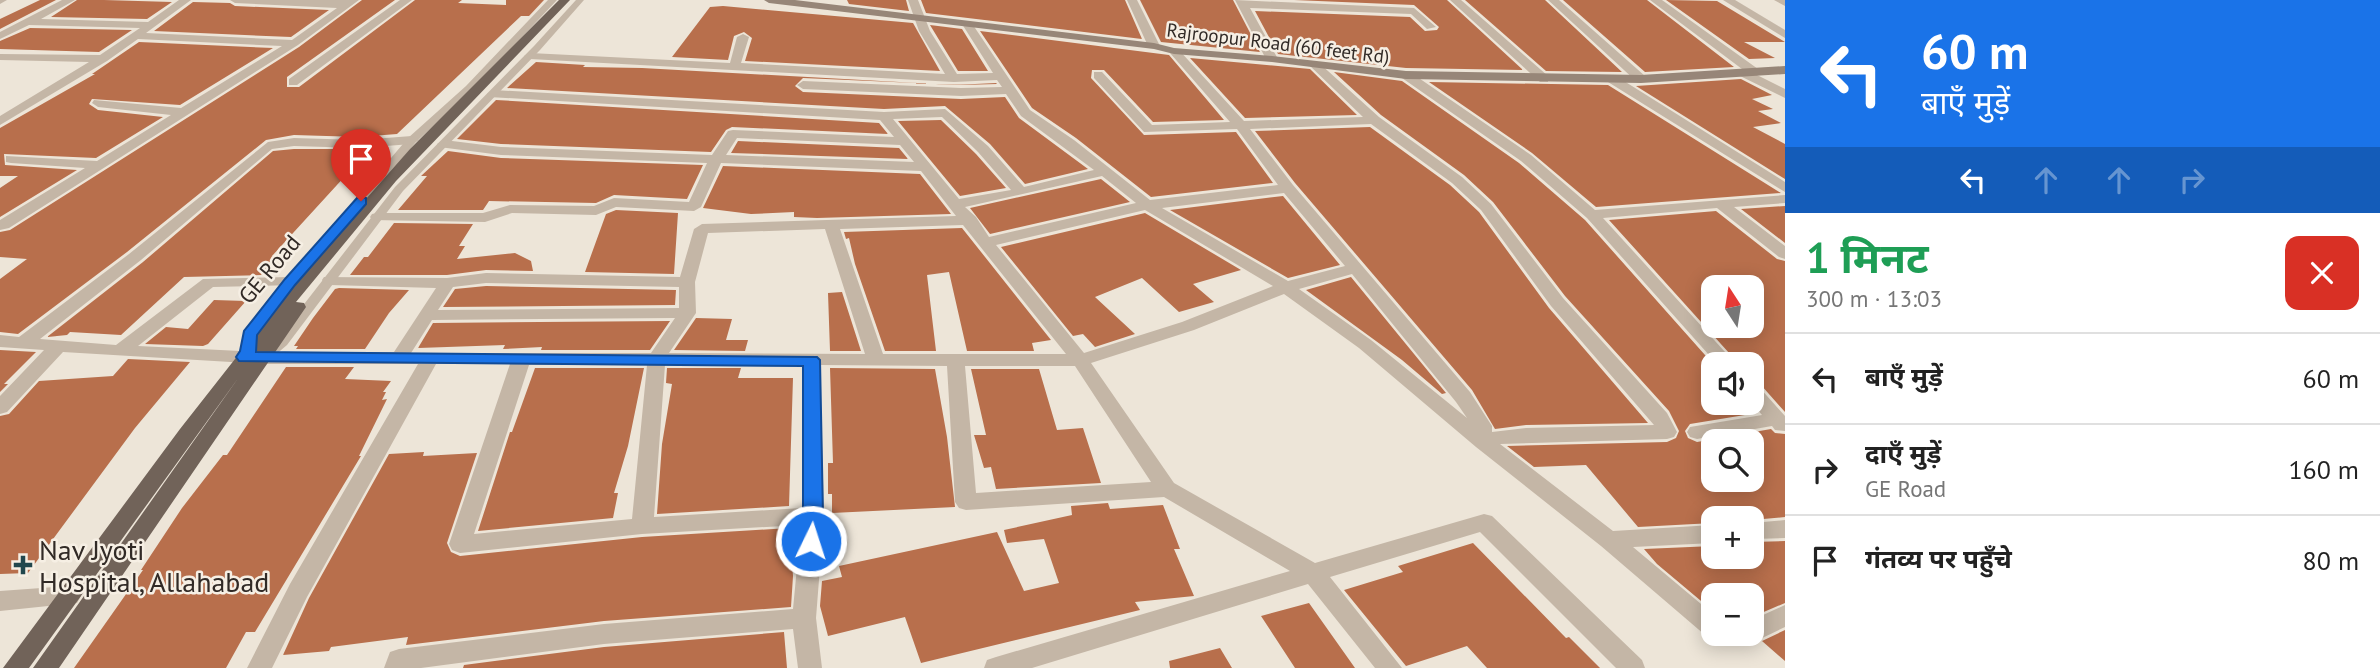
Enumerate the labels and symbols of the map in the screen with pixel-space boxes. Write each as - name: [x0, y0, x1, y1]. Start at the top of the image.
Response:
- street label: Rajroopur Road (60 feet Rd): [1165, 17, 1391, 69]
- pin: [331, 129, 391, 201]
- street label: GE Road: [232, 229, 306, 309]
- north arrow: [1701, 275, 1764, 338]
- position arrow: [774, 504, 848, 578]
- place label: Nav Jyoti Hospital, Allahabad: [39, 531, 269, 600]
- marker: Nav Jyoti Hospital, Allahabad: [13, 555, 33, 575]

